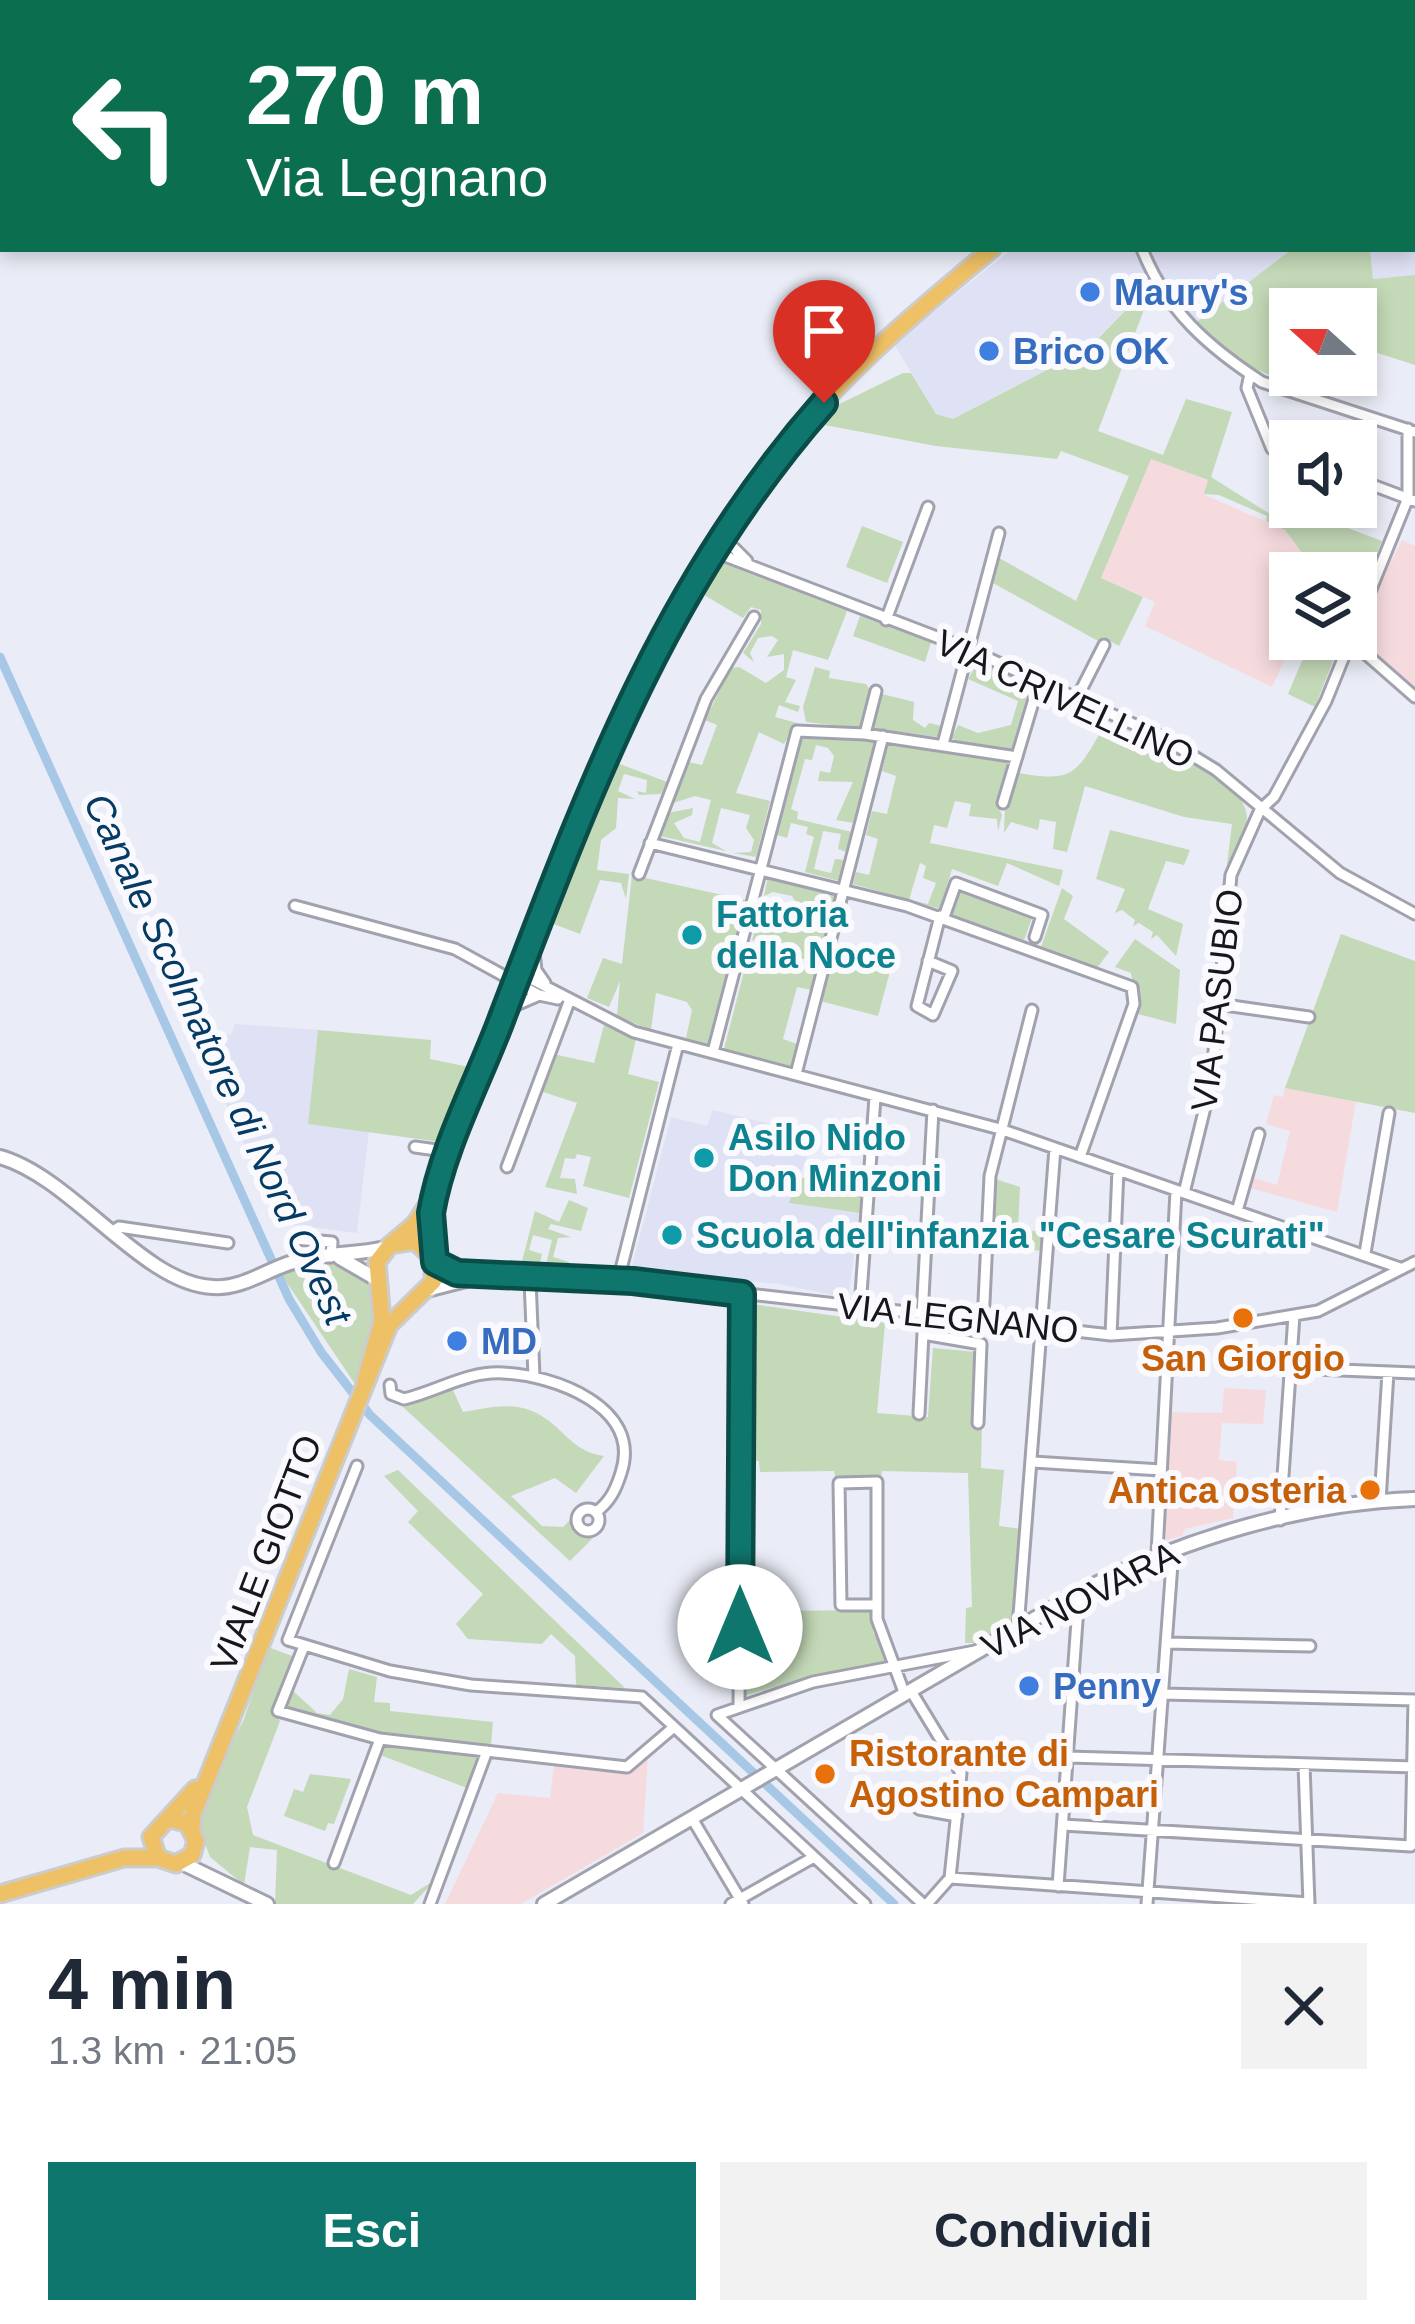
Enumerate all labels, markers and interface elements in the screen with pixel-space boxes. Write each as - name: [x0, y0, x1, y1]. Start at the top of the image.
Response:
- icon: left: [48, 48, 204, 204]
- text: 270 m: [246, 48, 484, 142]
- text: Via Legnano: [246, 147, 548, 207]
- place label: Maury's: [1114, 272, 1249, 313]
- marker: Maury's: [1077, 279, 1103, 305]
- pin: [773, 280, 875, 403]
- north arrow: [1269, 288, 1377, 396]
- map controls: [1269, 288, 1377, 660]
- icon: arrive: [791, 298, 857, 364]
- place label: Brico OK: [1013, 331, 1169, 372]
- marker: Brico OK: [976, 338, 1002, 364]
- button: sound: [1269, 420, 1377, 528]
- button: layers: [1269, 552, 1377, 660]
- street label: VIA CRIVELLINO: [929, 621, 1201, 777]
- water label: Canale Scolmatore di Nord Ovest: [76, 787, 361, 1333]
- street label: VIA PASUBIO: [1183, 887, 1251, 1113]
- place label: Fattoria della Noce: [716, 894, 896, 976]
- marker: Fattoria della Noce: [679, 922, 705, 948]
- place label: Asilo Nido Don Minzoni: [728, 1117, 942, 1199]
- marker: Asilo Nido Don Minzoni: [691, 1145, 717, 1171]
- place label: Scuola dell'infanzia "Cesare Scurati": [696, 1215, 1325, 1256]
- marker: Scuola dell'infanzia "Cesare Scurati": [659, 1222, 685, 1248]
- street label: VIA LEGNANO: [835, 1285, 1081, 1351]
- marker: San Giorgio: [1230, 1305, 1256, 1331]
- place label: MD: [481, 1321, 537, 1362]
- marker: MD: [444, 1328, 470, 1354]
- place label: San Giorgio: [1141, 1338, 1345, 1379]
- street label: VIALE GIOTTO: [202, 1429, 330, 1677]
- place label: Antica osteria: [1108, 1470, 1347, 1511]
- marker: Antica osteria: [1357, 1477, 1383, 1503]
- street label: VIA NOVARA: [975, 1533, 1185, 1667]
- position arrow: [677, 1564, 803, 1690]
- place label: Penny: [1053, 1666, 1161, 1707]
- marker: Penny: [1016, 1673, 1042, 1699]
- place label: Ristorante di Agostino Campari: [849, 1733, 1159, 1815]
- marker: Ristorante di Agostino Campari: [812, 1761, 838, 1787]
- button: close: [1241, 1943, 1367, 2069]
- text: 4 min: [48, 1944, 236, 2024]
- text: 1.3 km · 21:05: [48, 2029, 297, 2072]
- button: Esci: [48, 2162, 696, 2300]
- button: Condividi: [720, 2162, 1367, 2300]

